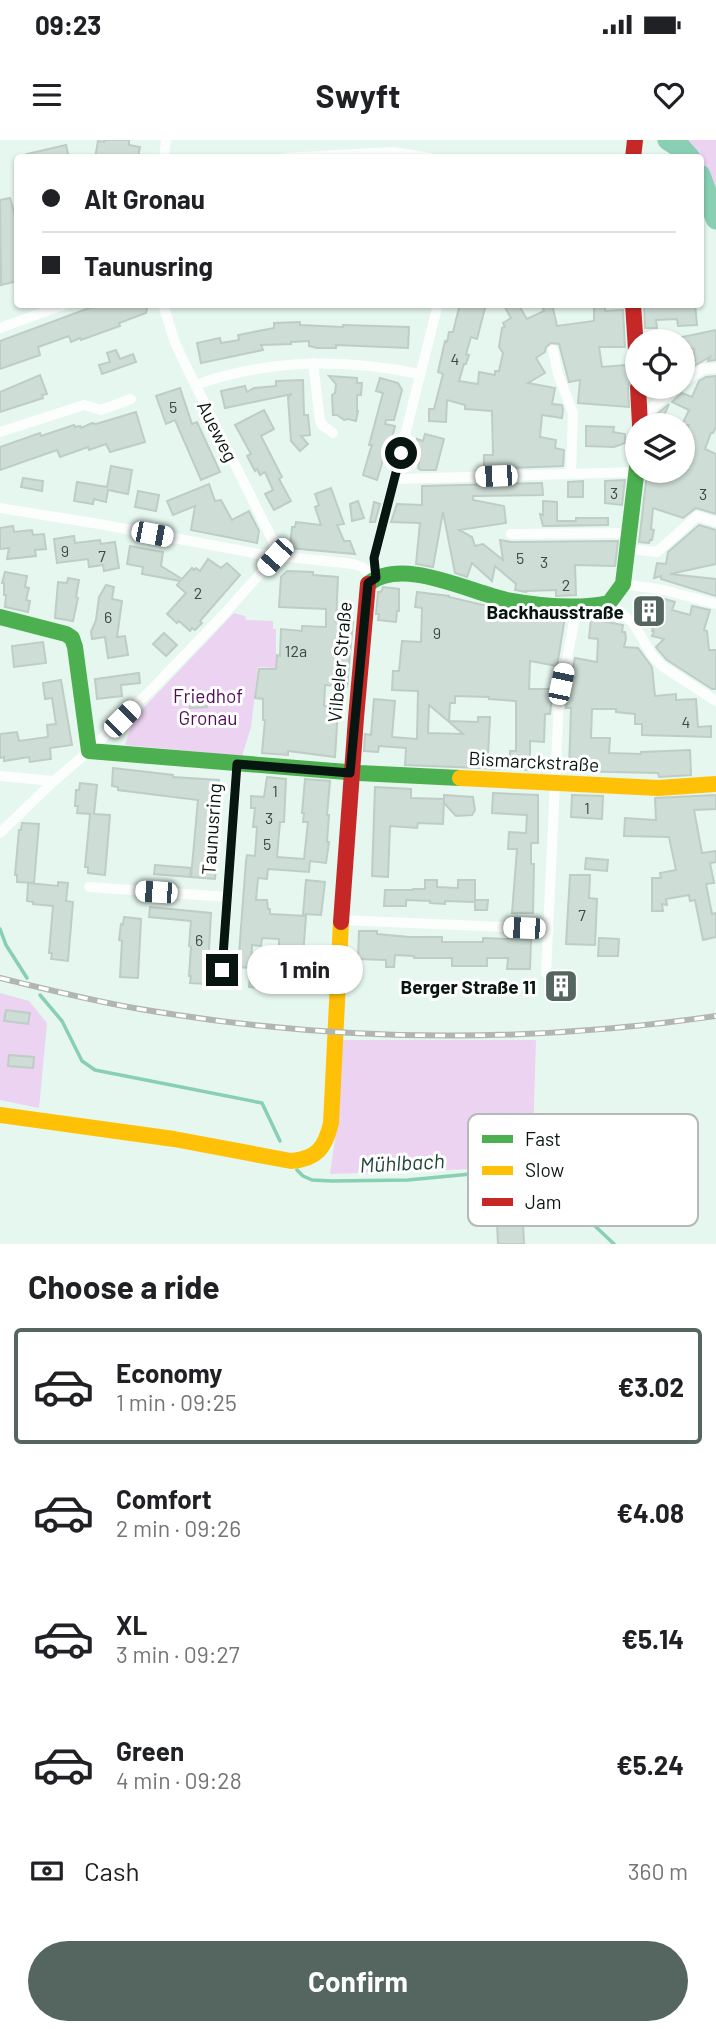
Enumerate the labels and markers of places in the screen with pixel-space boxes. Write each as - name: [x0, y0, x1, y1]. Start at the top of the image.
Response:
- building icon: Backhausstraße: [630, 592, 668, 630]
- place label: Backhausstraße: [487, 600, 624, 623]
- building icon: Berger Straße 11: [542, 967, 580, 1005]
- place label: Berger Straße 11: [401, 975, 536, 998]

